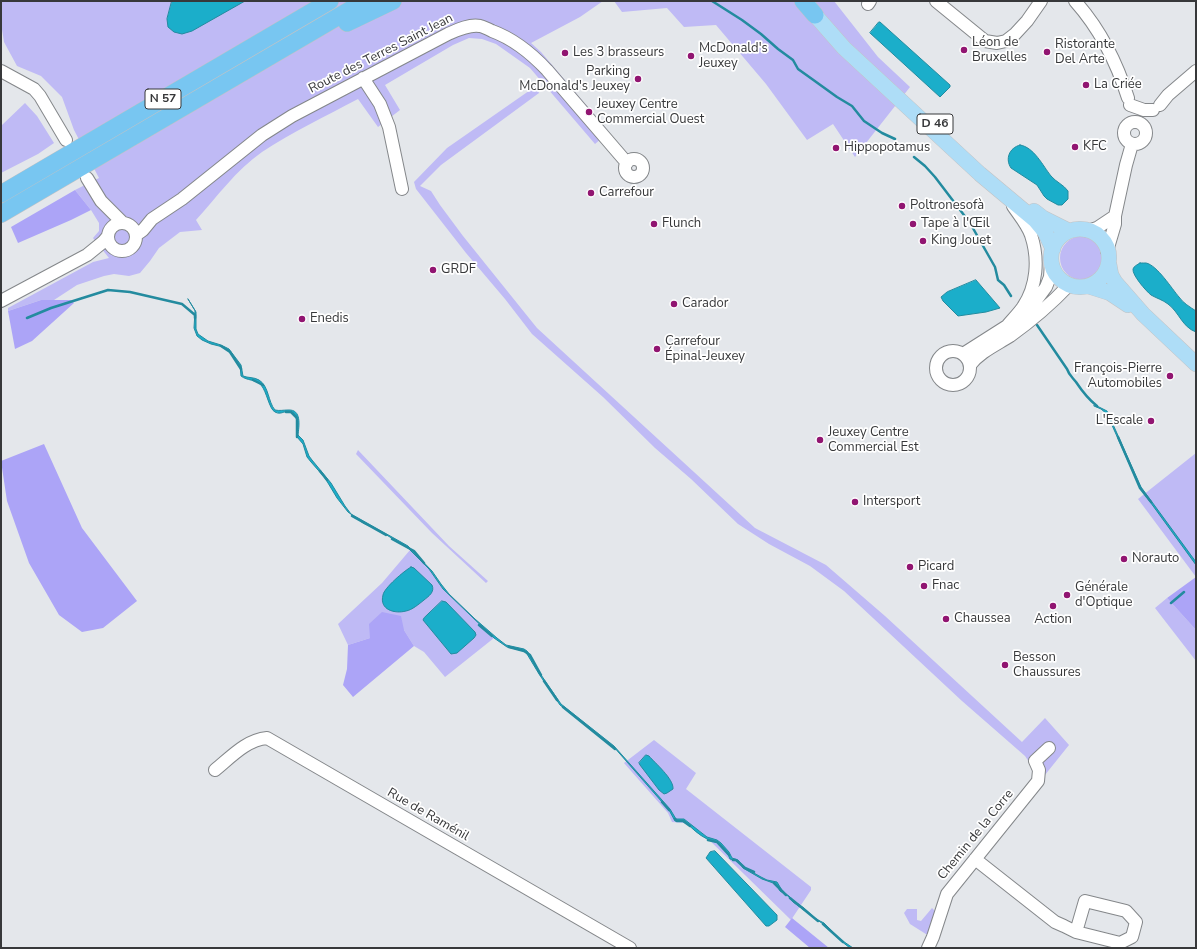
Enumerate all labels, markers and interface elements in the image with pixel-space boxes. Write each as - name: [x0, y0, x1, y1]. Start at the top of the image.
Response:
- street label: Route des Terres Saint Jean: [306, 11, 456, 97]
- place label: Léon de Bruxelles: [972, 35, 1027, 66]
- place label: Ristorante Del Arte: [1055, 37, 1115, 68]
- place label: McDonald's Jeuxey: [699, 41, 768, 72]
- place label: Les 3 brasseurs: [573, 45, 664, 61]
- marker: Léon de Bruxelles: [959, 45, 969, 55]
- marker: Ristorante Del Arte: [1042, 47, 1052, 57]
- marker: Les 3 brasseurs: [560, 48, 570, 58]
- marker: McDonald's Jeuxey: [686, 51, 696, 61]
- place label: Parking McDonald's Jeuxey: [519, 64, 630, 95]
- marker: Parking McDonald's Jeuxey: [633, 74, 643, 84]
- place label: La Criée: [1094, 77, 1142, 93]
- marker: La Criée: [1081, 80, 1091, 90]
- road number: N 57: [145, 89, 181, 109]
- place label: Jeuxey Centre Commercial Ouest: [597, 97, 704, 128]
- marker: Jeuxey Centre Commercial Ouest: [584, 107, 594, 117]
- road number: D 46: [917, 114, 953, 134]
- place label: KFC: [1083, 139, 1107, 155]
- place label: Hippopotamus: [844, 140, 930, 156]
- marker: KFC: [1070, 142, 1080, 152]
- marker: Hippopotamus: [831, 143, 841, 153]
- place label: Carrefour: [599, 185, 654, 201]
- marker: Carrefour: [586, 188, 596, 198]
- place label: Poltronesofà: [910, 198, 984, 214]
- marker: Poltronesofà: [897, 201, 907, 211]
- place label: Flunch: [662, 216, 701, 232]
- place label: Tape à l'Œil: [921, 216, 989, 232]
- marker: Flunch: [649, 219, 659, 229]
- marker: Tape à l'Œil: [908, 219, 918, 229]
- place label: King Jouet: [931, 233, 991, 249]
- marker: King Jouet: [918, 236, 928, 246]
- place label: GRDF: [441, 262, 476, 278]
- marker: GRDF: [428, 265, 438, 275]
- place label: Carador: [682, 296, 728, 312]
- marker: Carador: [669, 299, 679, 309]
- place label: Enedis: [310, 311, 349, 327]
- marker: Enedis: [297, 314, 307, 324]
- place label: Carrefour Épinal-Jeuxey: [665, 334, 745, 365]
- marker: Carrefour Épinal-Jeuxey: [652, 344, 662, 354]
- place label: François-Pierre Automobiles: [1074, 361, 1162, 392]
- marker: François-Pierre Automobiles: [1165, 371, 1175, 381]
- place label: L'Escale: [1096, 413, 1143, 429]
- marker: L'Escale: [1146, 416, 1156, 426]
- place label: Jeuxey Centre Commercial Est: [828, 425, 919, 456]
- marker: Jeuxey Centre Commercial Est: [815, 435, 825, 445]
- place label: Intersport: [863, 494, 920, 510]
- marker: Intersport: [850, 497, 860, 507]
- place label: Norauto: [1132, 551, 1179, 567]
- marker: Norauto: [1119, 554, 1129, 564]
- place label: Picard: [918, 559, 954, 575]
- marker: Picard: [905, 562, 915, 572]
- place label: Fnac: [932, 578, 959, 594]
- place label: Générale d'Optique: [1075, 580, 1132, 611]
- marker: Fnac: [919, 581, 929, 591]
- marker: Générale d'Optique: [1062, 590, 1072, 600]
- marker: Action: [1048, 601, 1058, 611]
- place label: Chaussea: [954, 611, 1011, 627]
- place label: Action: [1034, 612, 1072, 628]
- marker: Chaussea: [941, 614, 951, 624]
- place label: Besson Chaussures: [1013, 650, 1081, 681]
- marker: Besson Chaussures: [1000, 660, 1010, 670]
- street label: Rue de Raménil: [384, 785, 472, 845]
- street label: Chemin de la Corre: [935, 787, 1017, 883]

